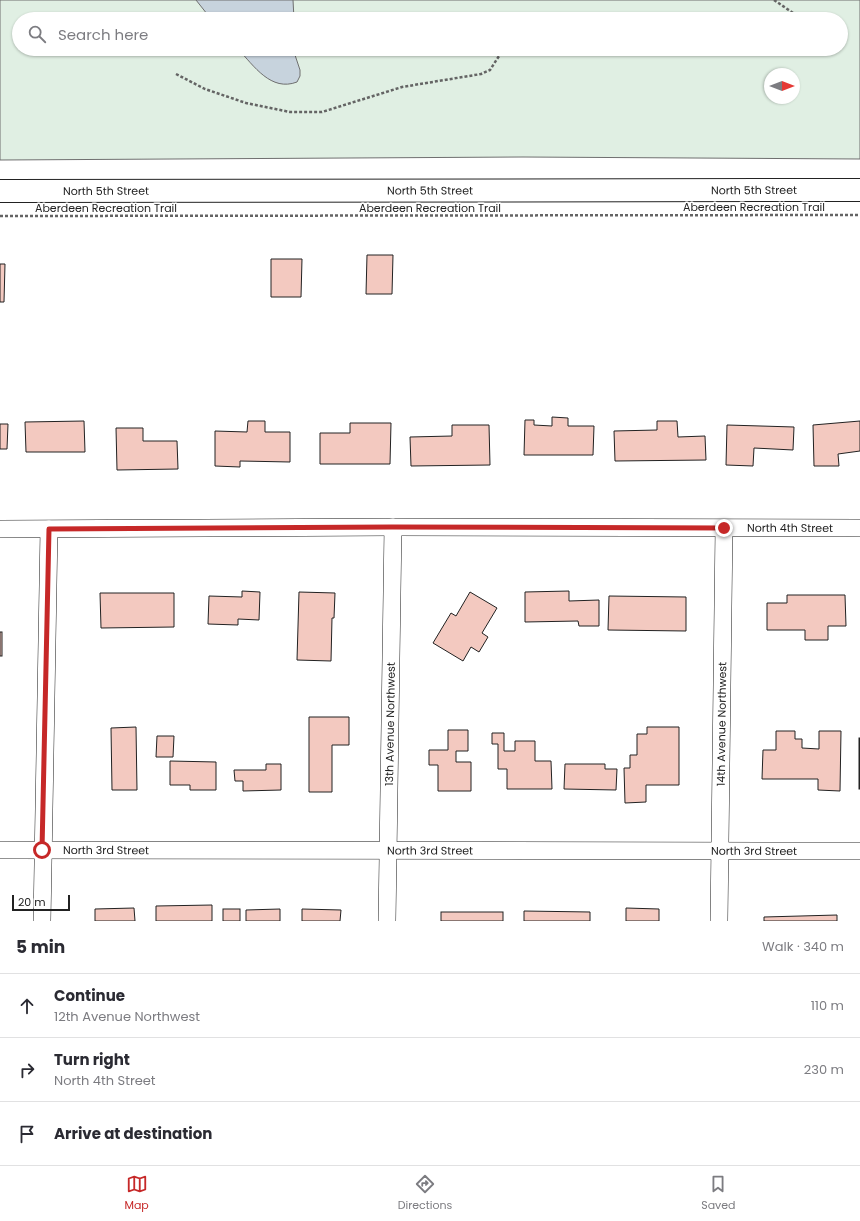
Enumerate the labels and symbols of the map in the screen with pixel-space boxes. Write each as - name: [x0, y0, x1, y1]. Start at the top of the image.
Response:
- north arrow: [764, 68, 800, 104]
- street label: North 5th Street: [387, 182, 473, 199]
- street label: North 5th Street: [711, 182, 797, 198]
- street label: North 5th Street: [63, 183, 149, 199]
- street label: Aberdeen Recreation Trail: [683, 199, 825, 215]
- street label: Aberdeen Recreation Trail: [35, 200, 177, 216]
- street label: Aberdeen Recreation Trail: [359, 200, 501, 216]
- route end: [715, 519, 733, 537]
- street label: North 4th Street: [747, 520, 833, 536]
- street label: 13th Avenue Northwest: [381, 662, 399, 786]
- street label: 14th Avenue Northwest: [713, 662, 730, 786]
- route start: [33, 841, 51, 859]
- street label: North 3rd Street: [63, 842, 149, 858]
- street label: North 3rd Street: [387, 842, 473, 859]
- street label: North 3rd Street: [711, 843, 797, 859]
- scale bar: [12, 893, 70, 912]

